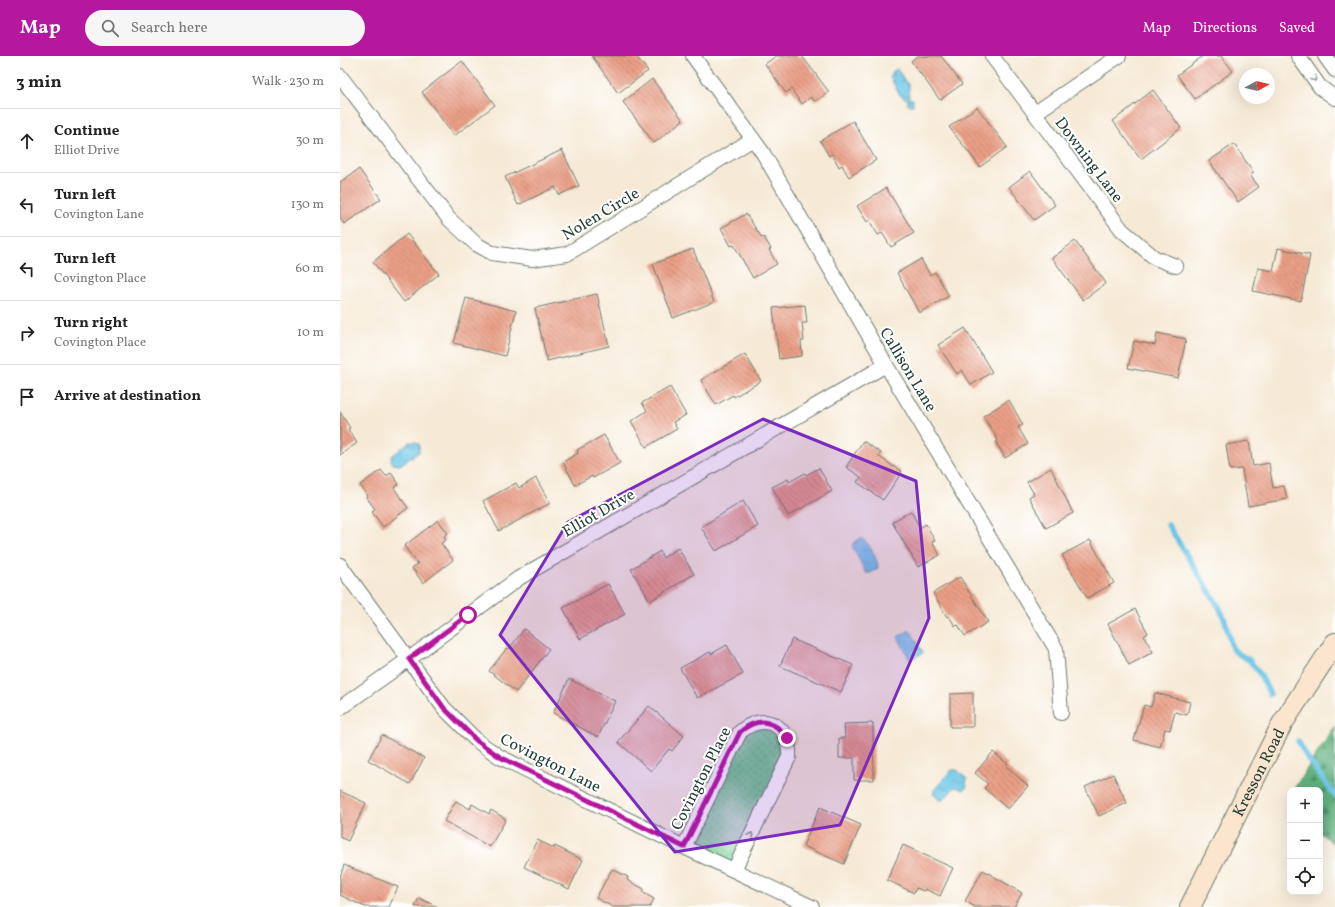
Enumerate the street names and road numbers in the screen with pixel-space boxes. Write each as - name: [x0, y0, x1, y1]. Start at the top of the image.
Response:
- street label: Downing Lane: [1049, 113, 1128, 207]
- street label: Nolen Circle: [558, 183, 644, 246]
- street label: Callison Lane: [873, 324, 941, 416]
- street label: Elliot Drive: [559, 484, 639, 543]
- street label: Covington Place: [666, 723, 737, 834]
- street label: Kresson Road: [1228, 725, 1291, 821]
- street label: Covington Lane: [496, 729, 604, 799]

